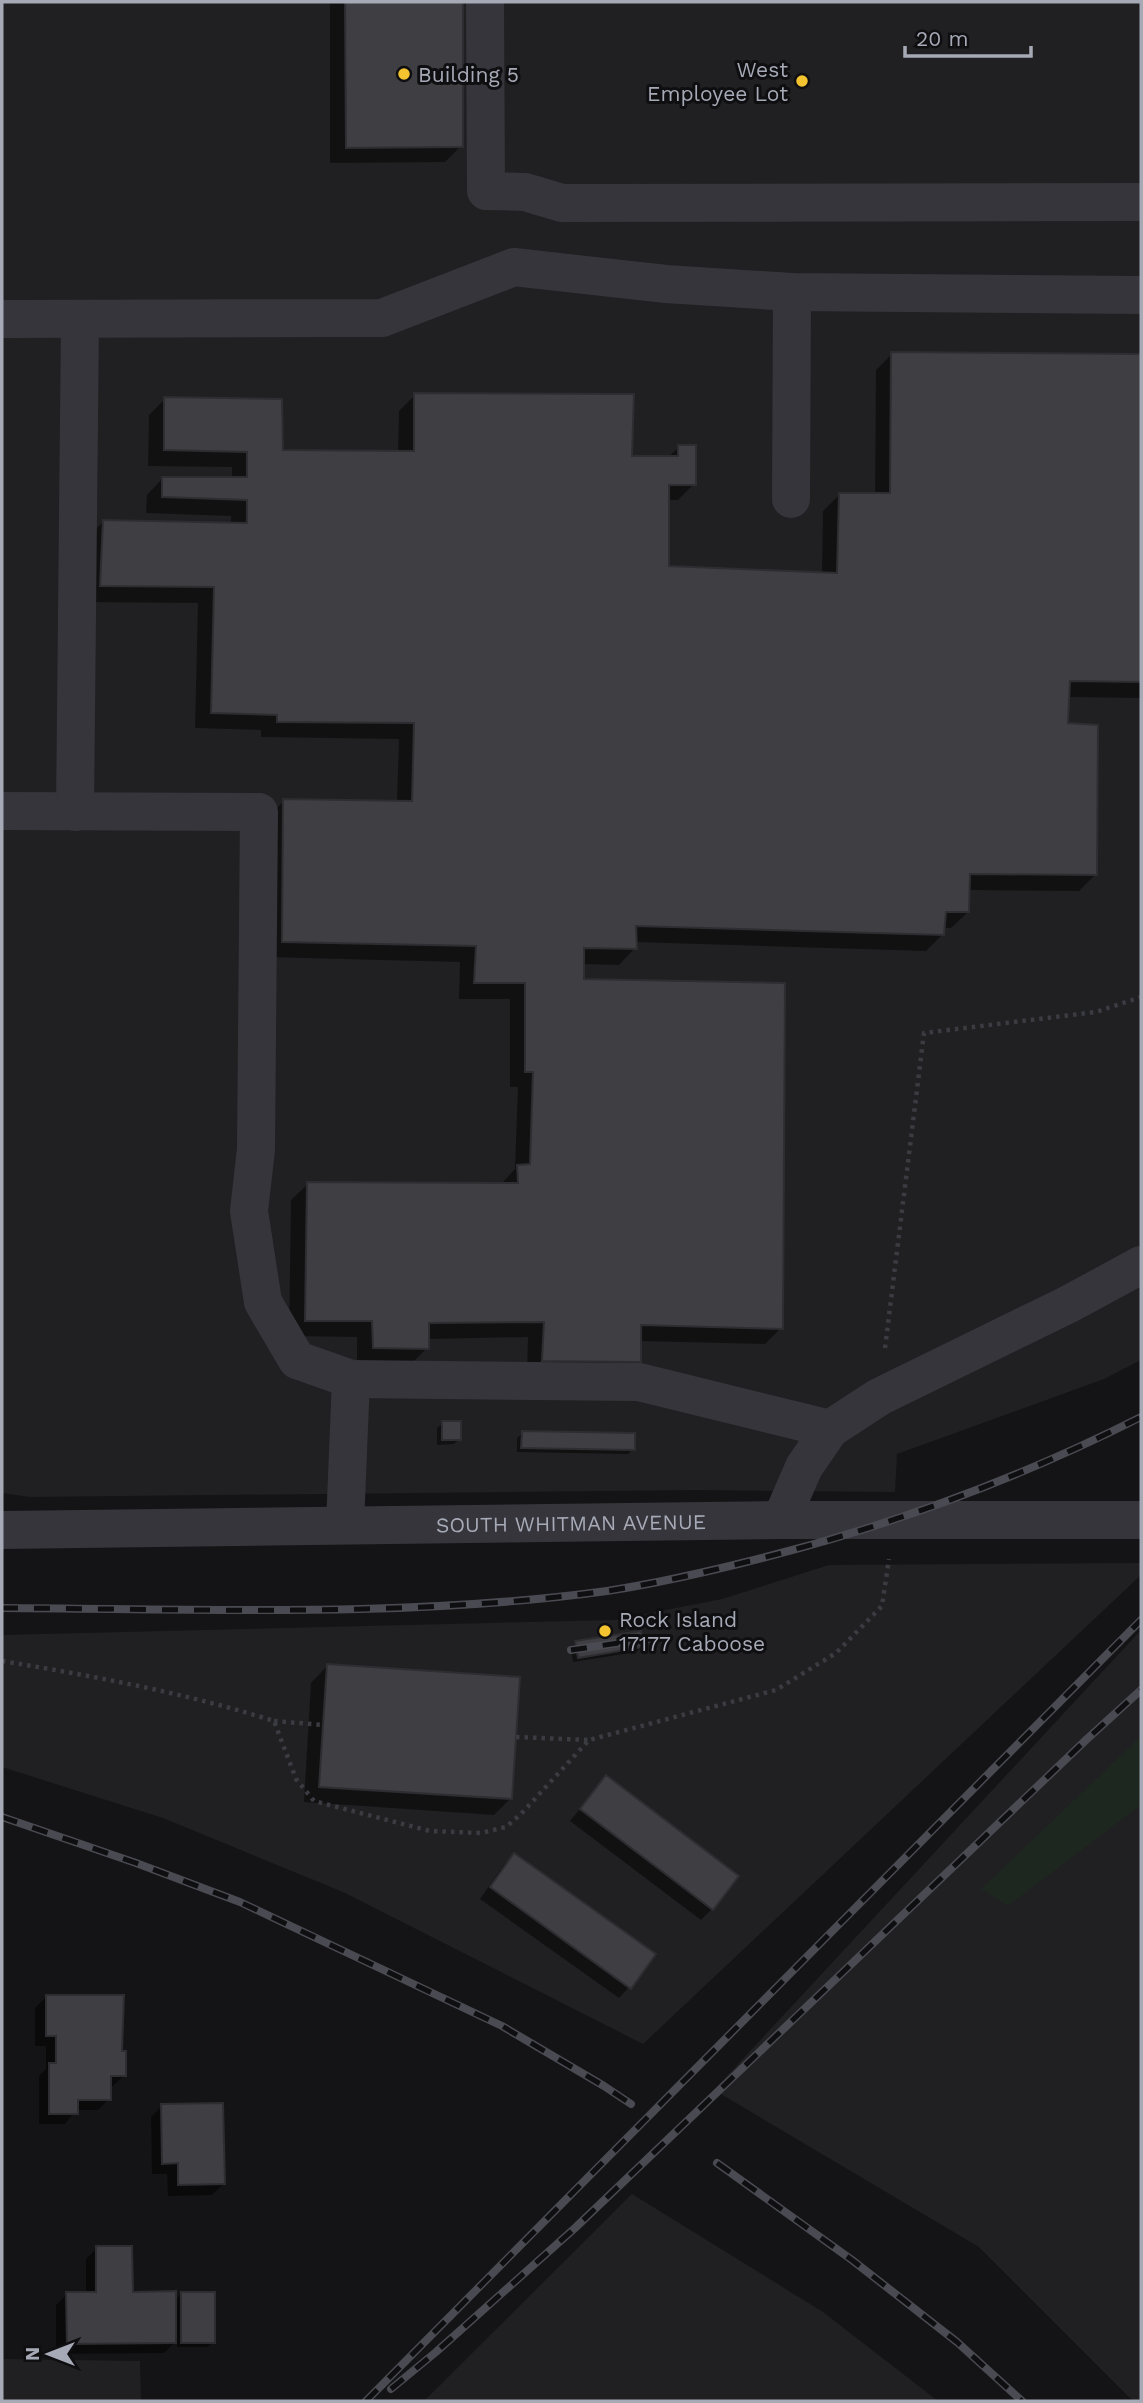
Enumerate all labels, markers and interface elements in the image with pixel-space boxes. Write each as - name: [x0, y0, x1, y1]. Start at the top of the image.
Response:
- scale bar: [905, 14, 1031, 58]
- text: 20 m: [916, 26, 968, 51]
- place label: West Employee Lot: [647, 57, 788, 106]
- place label: Building 5: [418, 62, 519, 87]
- marker: Building 5: [396, 66, 412, 82]
- marker: West Employee Lot: [794, 73, 810, 89]
- street label: SOUTH WHITMAN AVENUE: [436, 1508, 706, 1537]
- place label: Rock Island 17177 Caboose: [619, 1607, 765, 1656]
- marker: Rock Island 17177 Caboose: [597, 1623, 613, 1639]
- north arrow: [14, 2319, 84, 2389]
- text: N: [21, 2347, 44, 2361]

